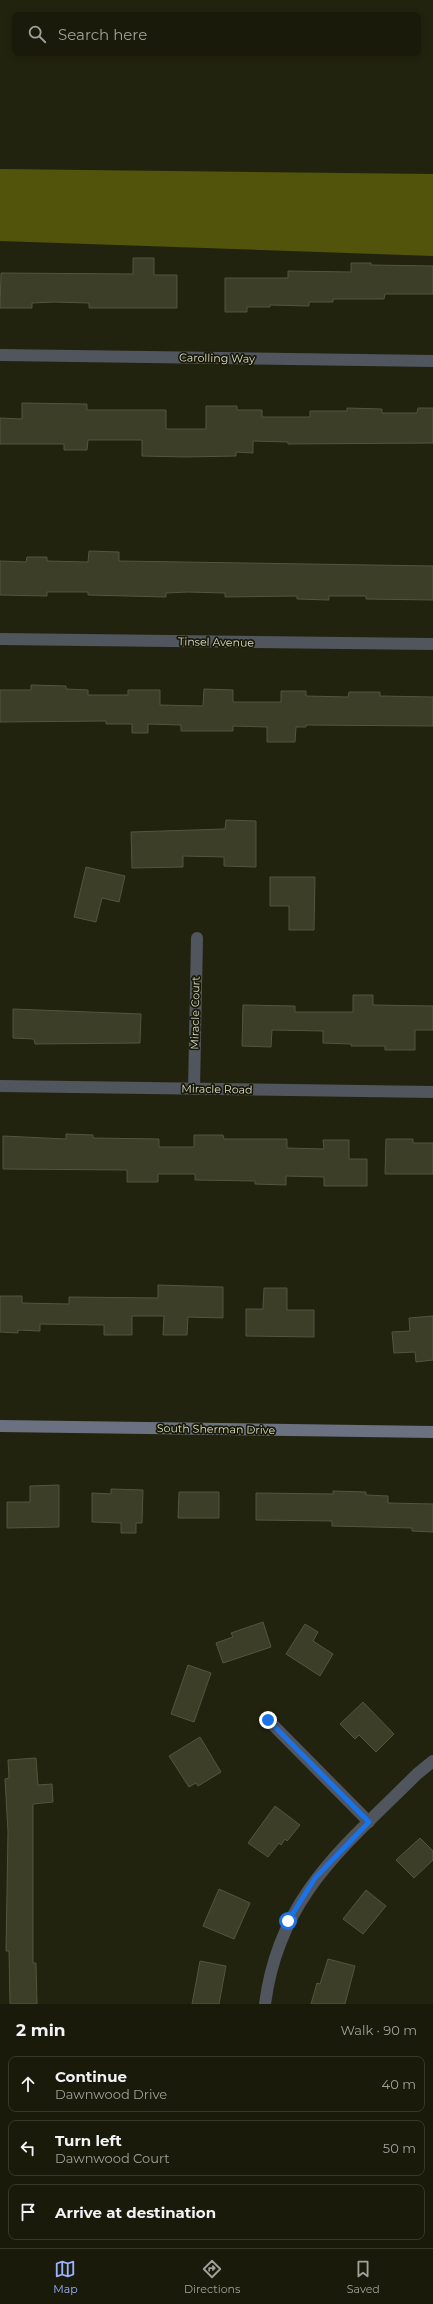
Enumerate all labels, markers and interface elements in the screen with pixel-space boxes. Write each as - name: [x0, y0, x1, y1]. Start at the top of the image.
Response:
- search box: [12, 12, 421, 56]
- icon: search: [26, 23, 48, 45]
- text: Search here: [58, 25, 147, 44]
- street label: Carolling Way: [179, 350, 255, 366]
- street label: Tinsel Avenue: [178, 634, 255, 650]
- street label: Miracle Court: [187, 976, 203, 1050]
- street label: Miracle Road: [181, 1081, 253, 1097]
- street label: South Sherman Drive: [157, 1421, 276, 1437]
- route end: [259, 1711, 277, 1729]
- route start: [279, 1912, 297, 1930]
- text: 2 min: [16, 2020, 66, 2040]
- text: Walk · 90 m: [341, 2022, 417, 2038]
- text: Continue: [55, 2067, 127, 2086]
- icon: ahead: [17, 2073, 39, 2095]
- text: 40 m: [382, 2076, 416, 2092]
- text: Dawnwood Drive: [55, 2086, 167, 2102]
- text: Turn left: [55, 2131, 122, 2150]
- icon: left: [17, 2137, 39, 2159]
- text: 50 m: [383, 2140, 416, 2156]
- text: Dawnwood Court: [55, 2150, 170, 2166]
- icon: arrive: [17, 2201, 39, 2223]
- text: Arrive at destination: [55, 2203, 216, 2222]
- tab: Map: [53, 2258, 78, 2296]
- tab: Directions: [184, 2258, 240, 2296]
- tab: Saved: [347, 2258, 380, 2296]

